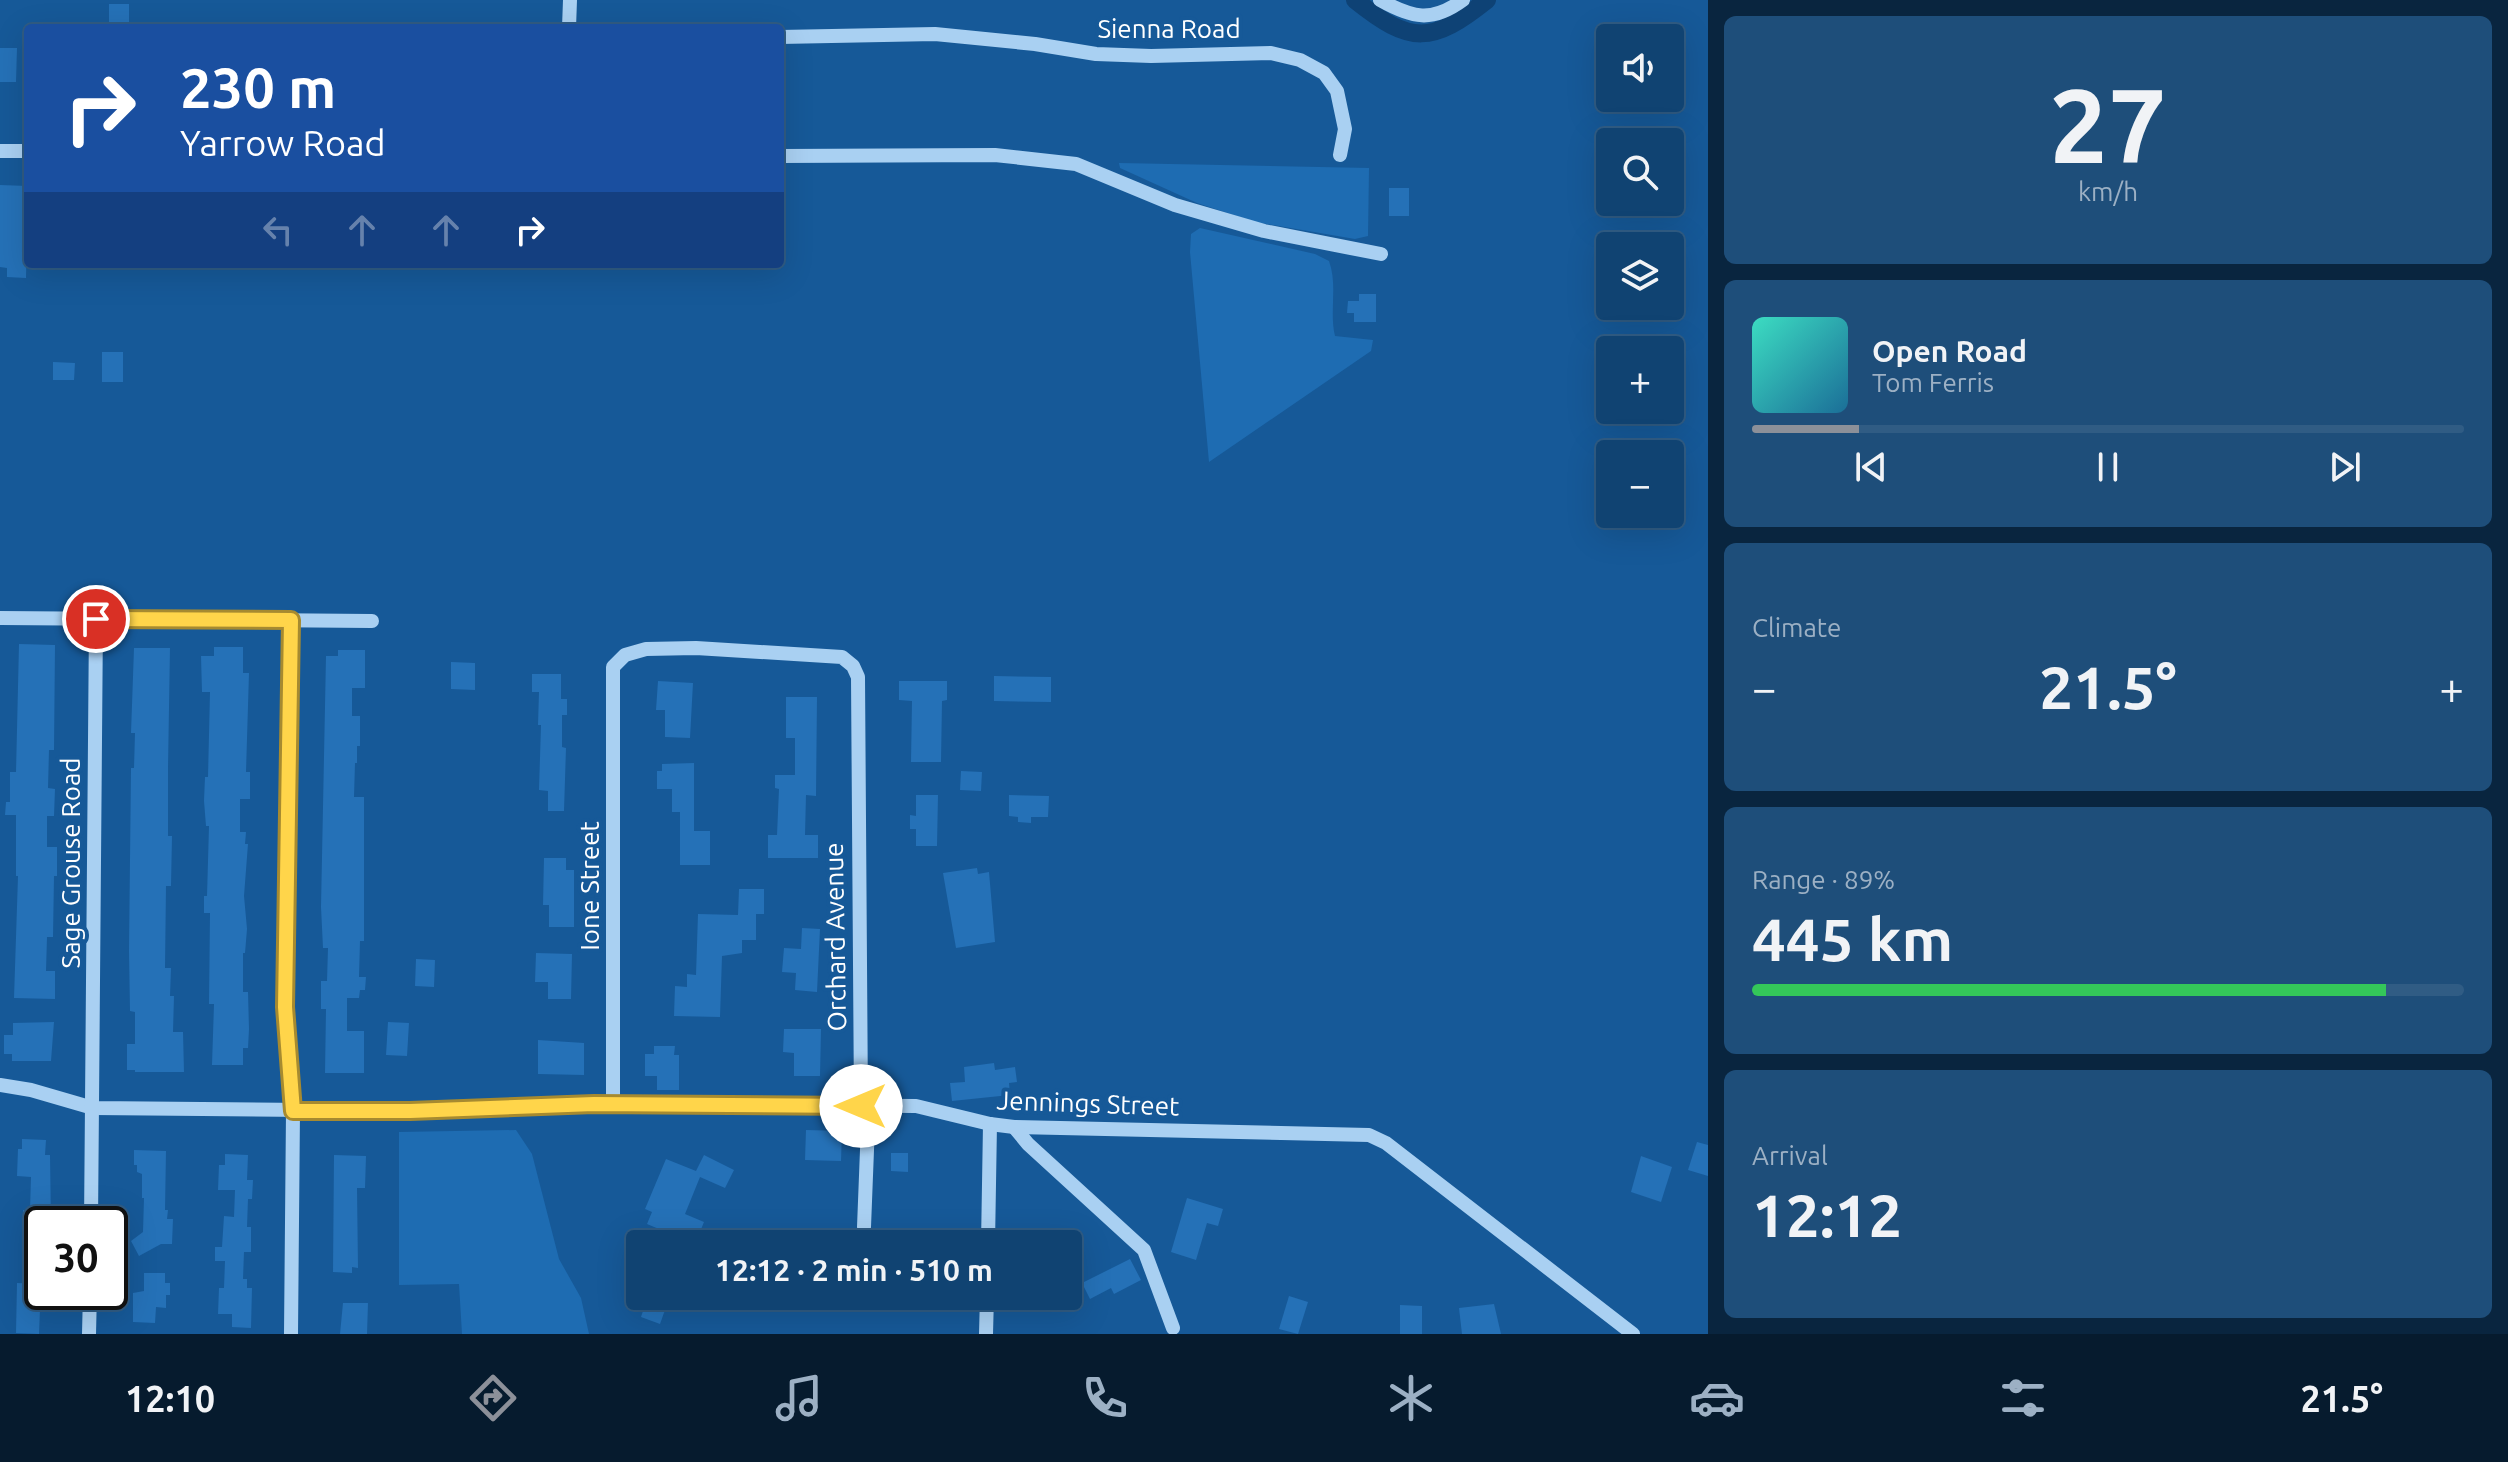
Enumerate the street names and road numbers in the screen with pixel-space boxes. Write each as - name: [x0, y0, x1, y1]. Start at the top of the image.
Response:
- street label: Sienna Road: [1097, 14, 1241, 43]
- street label: Sage Grouse Road: [56, 758, 85, 968]
- street label: Ione Street: [575, 821, 604, 951]
- street label: Orchard Avenue: [819, 842, 851, 1032]
- street label: Jennings Street: [996, 1085, 1180, 1121]

